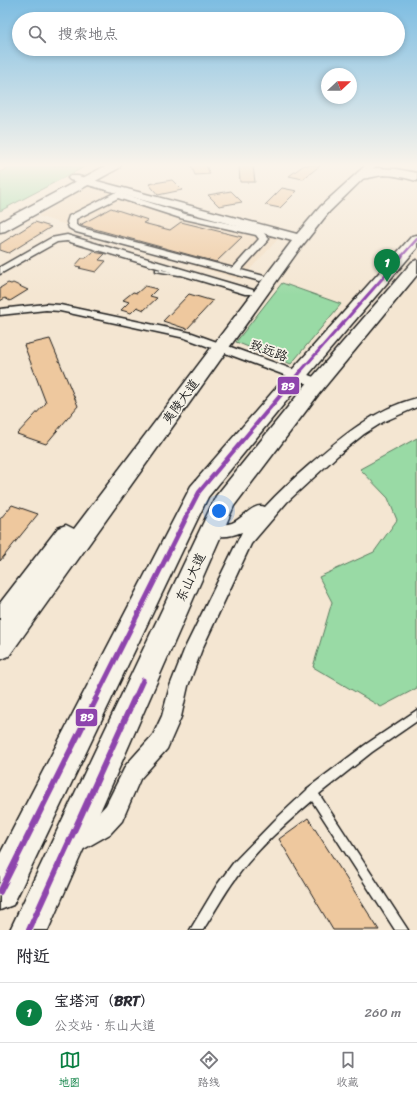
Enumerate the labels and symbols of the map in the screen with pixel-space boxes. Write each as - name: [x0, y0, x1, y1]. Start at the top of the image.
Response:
- north arrow: [321, 68, 357, 104]
- pin: 1: [374, 249, 400, 282]
- street label: 致远路: [247, 333, 291, 368]
- street label: 夷陵大道: [156, 373, 205, 429]
- line badge: B9: [277, 376, 300, 395]
- text: B9: [281, 377, 295, 396]
- your location: [209, 501, 229, 521]
- street label: 东山大道: [169, 549, 212, 606]
- line badge: B9: [75, 708, 98, 727]
- text: B9: [80, 708, 94, 727]

